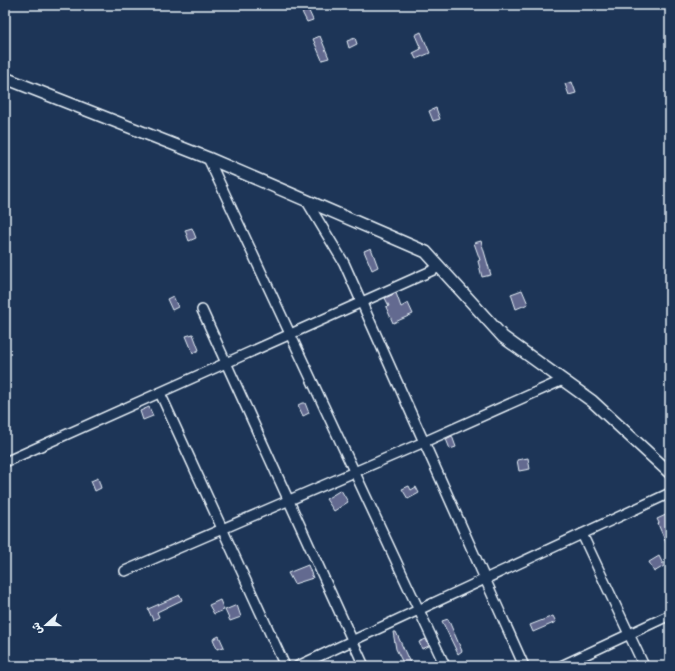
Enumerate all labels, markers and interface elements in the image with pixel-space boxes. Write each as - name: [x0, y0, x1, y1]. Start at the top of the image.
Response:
- north arrow: [26, 605, 66, 645]
- text: ش: [29, 620, 45, 636]

